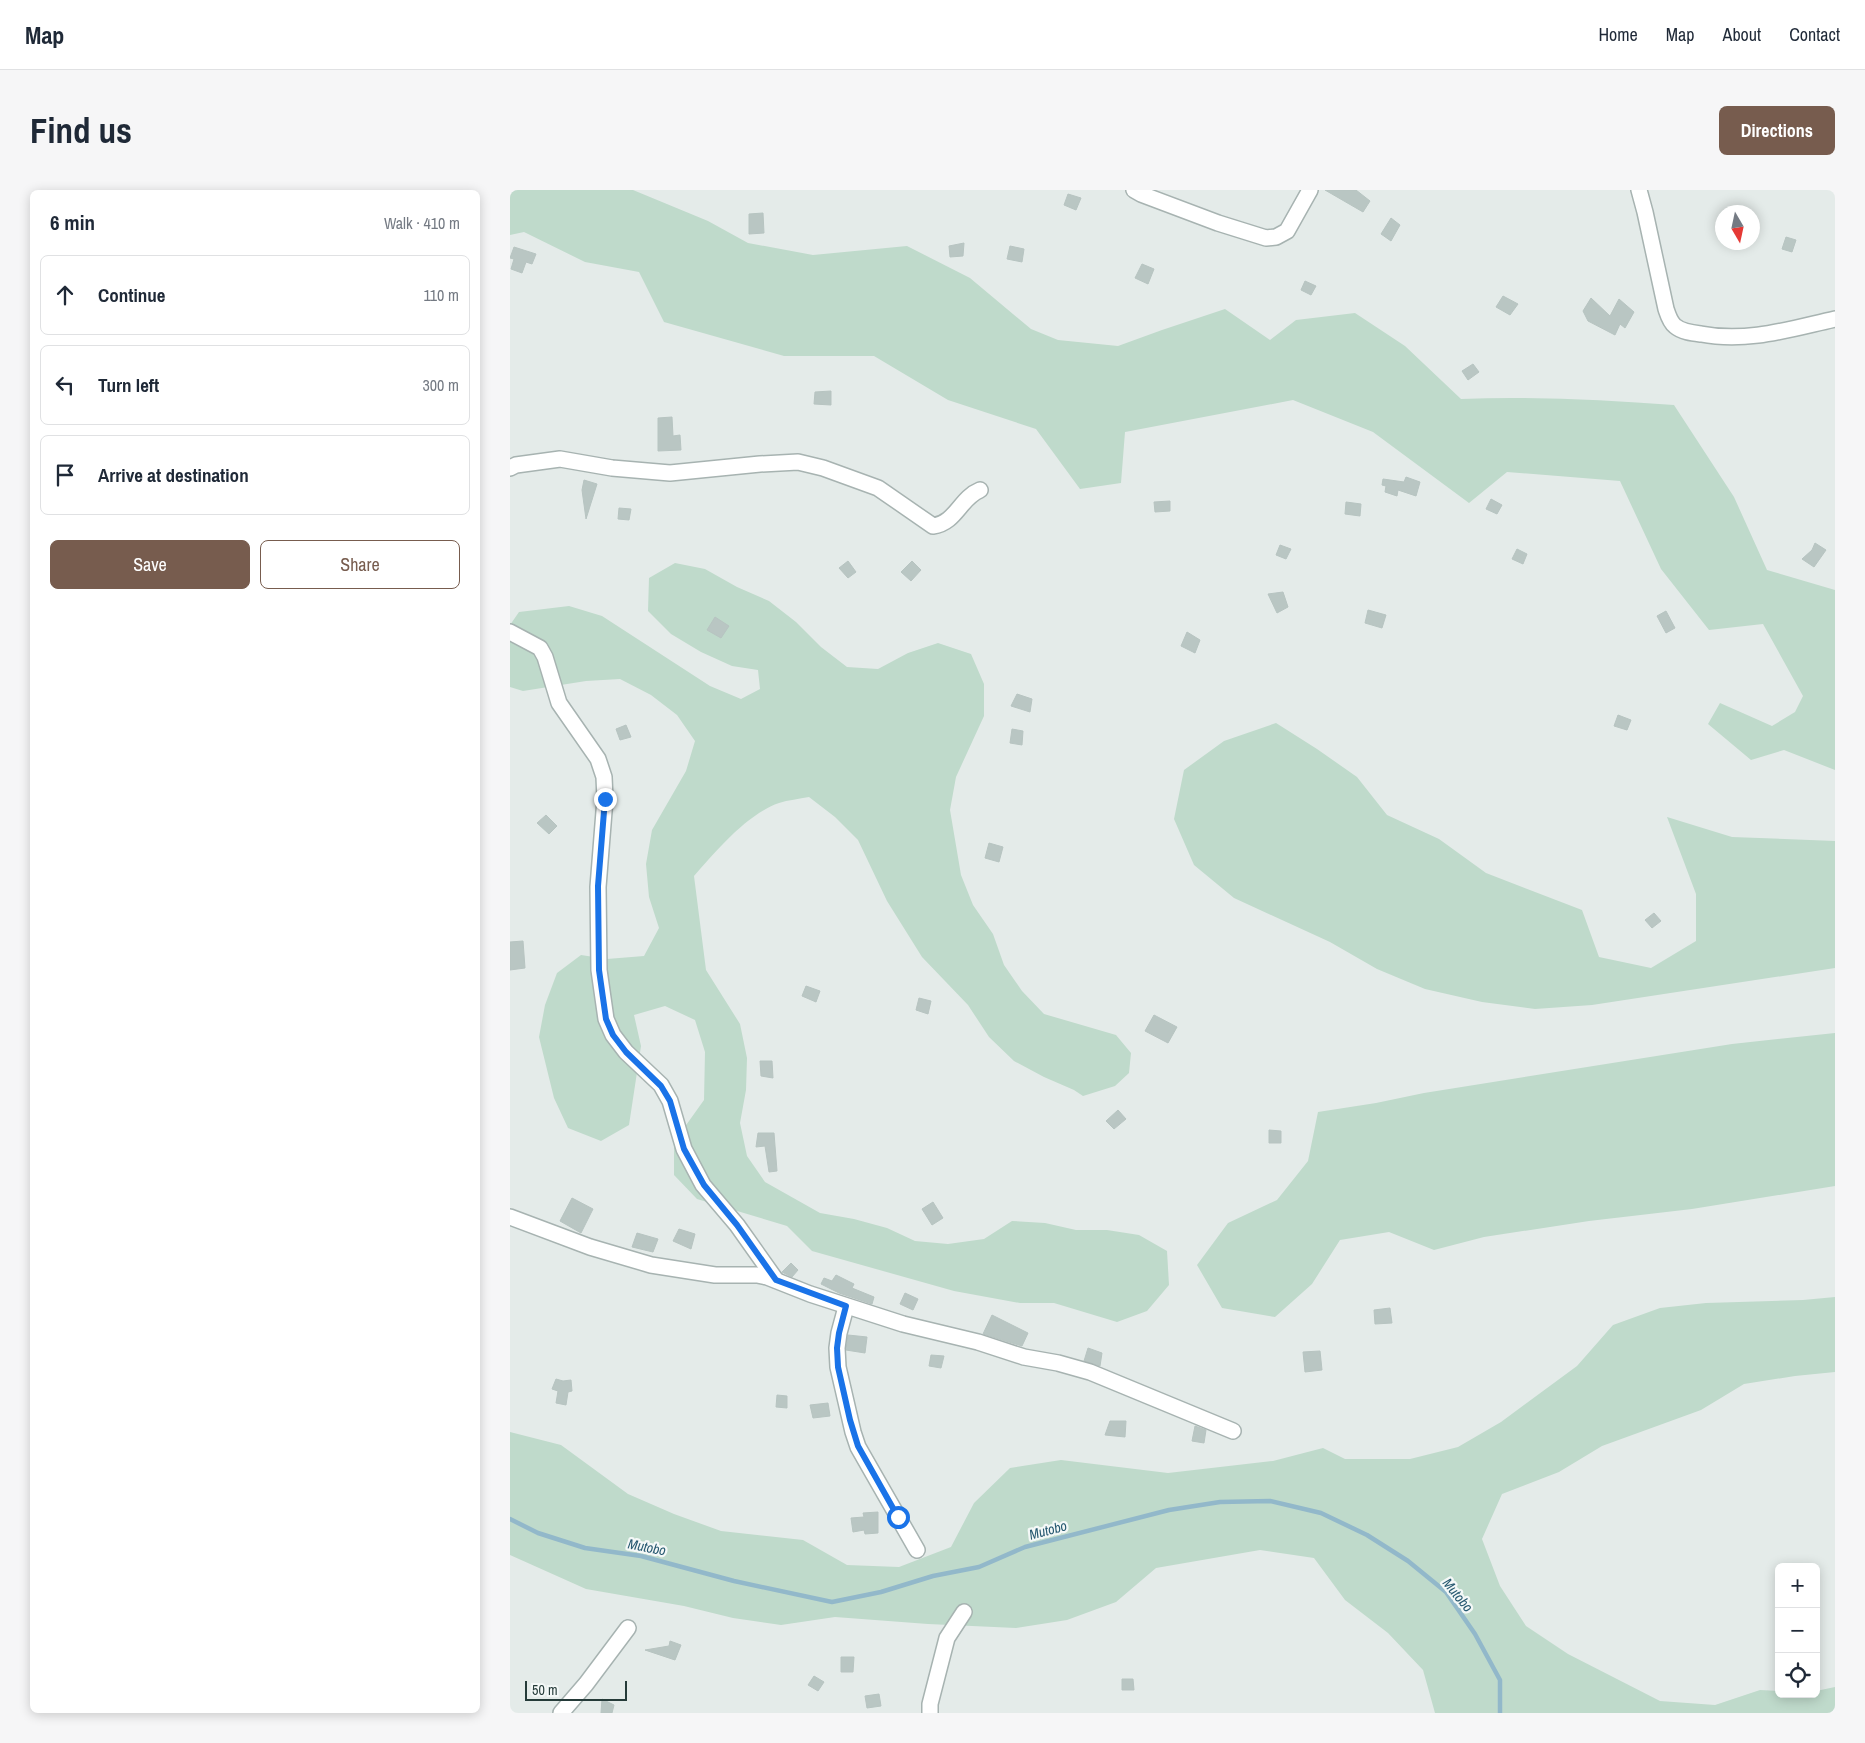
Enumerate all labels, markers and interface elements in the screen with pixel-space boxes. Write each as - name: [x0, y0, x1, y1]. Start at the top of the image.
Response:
- text: Map: [25, 19, 64, 51]
- text: Home: [1598, 22, 1638, 47]
- text: Map: [1666, 22, 1695, 47]
- text: About: [1723, 22, 1761, 47]
- text: Contact: [1789, 22, 1840, 47]
- button: Directions: [1719, 106, 1835, 155]
- text: Find us: [30, 107, 132, 154]
- north arrow: [1715, 205, 1760, 250]
- text: 6 min: [50, 208, 95, 237]
- text: Walk · 410 m: [384, 212, 460, 234]
- icon: ahead: [51, 281, 79, 309]
- text: Continue: [98, 282, 166, 308]
- text: 110 m: [423, 284, 459, 306]
- icon: left: [51, 371, 79, 399]
- text: Turn left: [98, 372, 159, 398]
- text: 300 m: [423, 374, 459, 396]
- icon: arrive: [51, 461, 79, 489]
- text: Arrive at destination: [98, 462, 249, 488]
- button: Save: [50, 540, 250, 589]
- button: Share: [260, 540, 460, 589]
- route end: [594, 788, 617, 811]
- route start: [887, 1506, 910, 1529]
- water label: Mutobo: [1027, 1516, 1069, 1544]
- water label: Mutobo: [626, 1535, 668, 1559]
- map controls: [1775, 1563, 1820, 1698]
- button: +: [1775, 1563, 1820, 1608]
- water label: Mutobo: [1439, 1574, 1477, 1616]
- button: −: [1775, 1608, 1820, 1653]
- button: locate: [1775, 1653, 1820, 1698]
- scale bar: [525, 1678, 628, 1701]
- text: 50 m: [532, 1681, 558, 1699]

